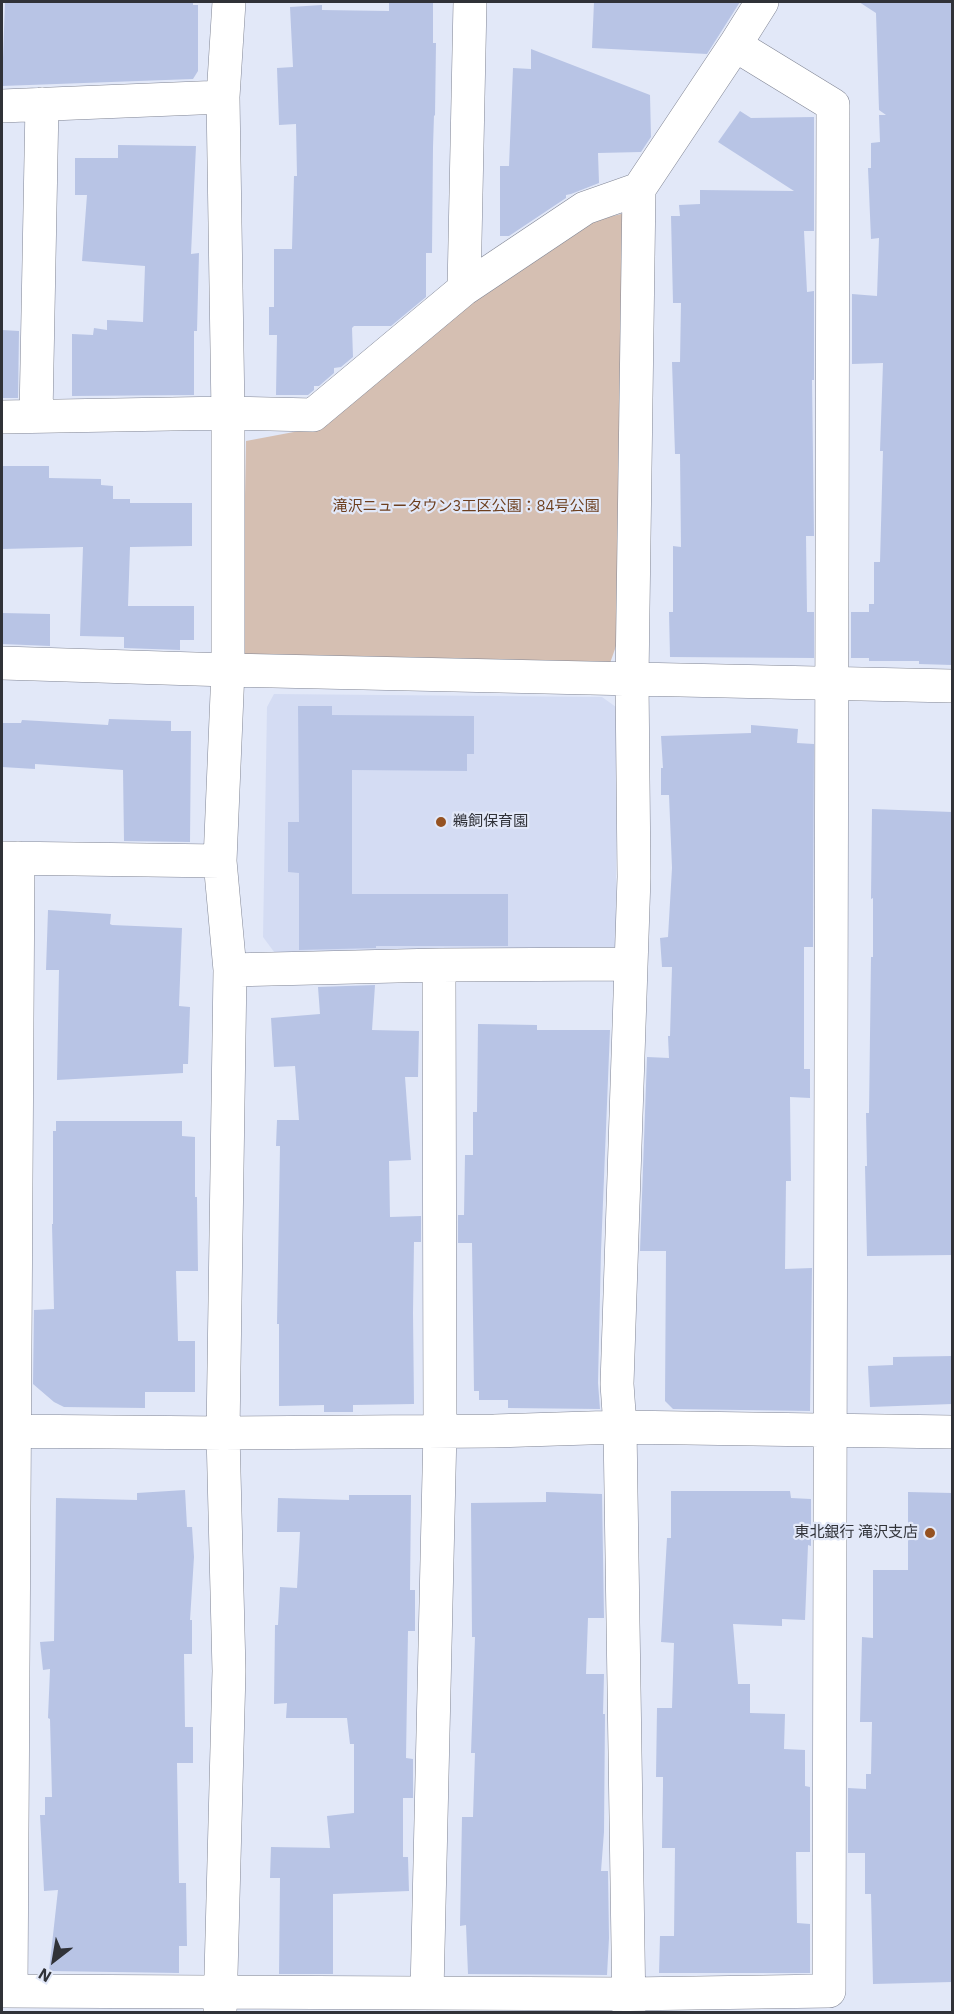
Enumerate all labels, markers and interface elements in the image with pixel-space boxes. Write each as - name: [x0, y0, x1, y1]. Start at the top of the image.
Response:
- park label: 滝沢ニュータウン3工区公園：84号公園: [333, 498, 599, 516]
- place label: 鵜飼保育園: [453, 813, 528, 831]
- marker: 鵜飼保育園: [434, 815, 448, 829]
- place label: 東北銀行 滝沢支店: [794, 1524, 918, 1542]
- marker: 東北銀行 滝沢支店: [923, 1526, 937, 1540]
- north arrow: [24, 1930, 84, 1990]
- text: N: [35, 1964, 55, 1987]

